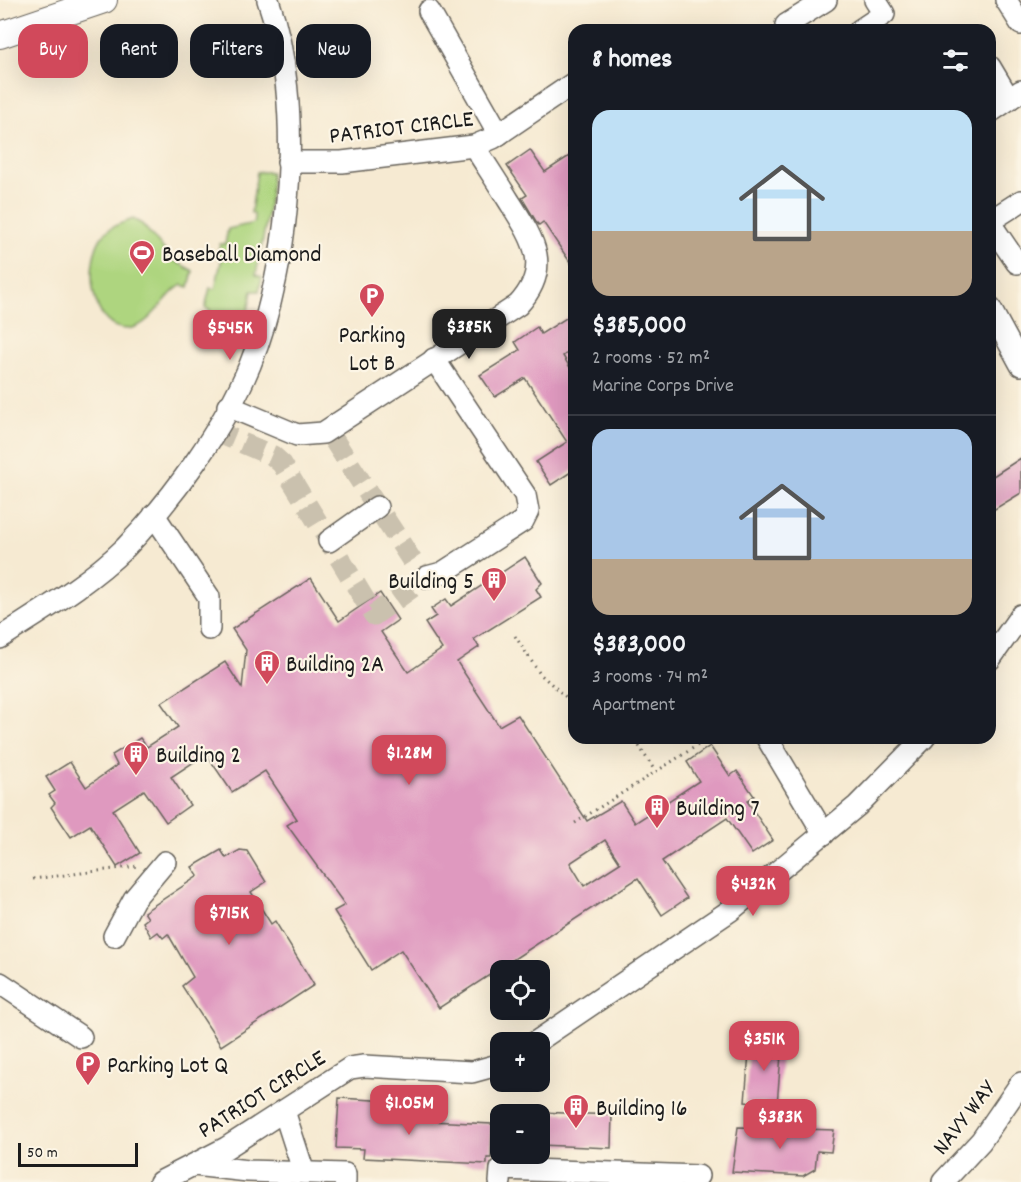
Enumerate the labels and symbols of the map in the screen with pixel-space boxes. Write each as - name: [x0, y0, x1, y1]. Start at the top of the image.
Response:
- street label: PATRIOT CIRCLE: [327, 103, 476, 155]
- sports icon: Baseball Diamond: [127, 238, 157, 276]
- place label: Baseball Diamond: [162, 239, 321, 273]
- parking icon: Parking Lot B: [357, 281, 387, 319]
- pin: $385K: [427, 309, 511, 360]
- pin: $545K: [188, 310, 272, 361]
- place label: Parking Lot B: [339, 320, 405, 382]
- building icon: Building 5: [479, 565, 509, 603]
- place label: Building 5: [388, 566, 474, 600]
- building icon: Building 2A: [252, 648, 282, 686]
- place label: Building 2A: [286, 649, 384, 683]
- pin: $1.28M: [360, 735, 458, 786]
- building icon: Building 2: [121, 739, 151, 777]
- place label: Building 2: [156, 740, 241, 774]
- building icon: Building 7: [642, 792, 672, 830]
- place label: Building 7: [676, 793, 760, 827]
- pin: $432K: [711, 866, 795, 917]
- pin: $715K: [187, 895, 271, 946]
- pin: $351K: [722, 1021, 806, 1072]
- street label: PATRIOT CIRCLE: [192, 1043, 333, 1148]
- parking icon: Parking Lot Q: [73, 1049, 103, 1087]
- place label: Parking Lot Q: [107, 1050, 228, 1084]
- street label: NAVY WAY: [925, 1073, 1006, 1163]
- pin: $1.05M: [360, 1085, 458, 1136]
- building icon: Building 16: [561, 1092, 591, 1130]
- place label: Building 16: [596, 1093, 688, 1127]
- pin: $383K: [738, 1099, 822, 1150]
- scale bar: [18, 1140, 138, 1168]

